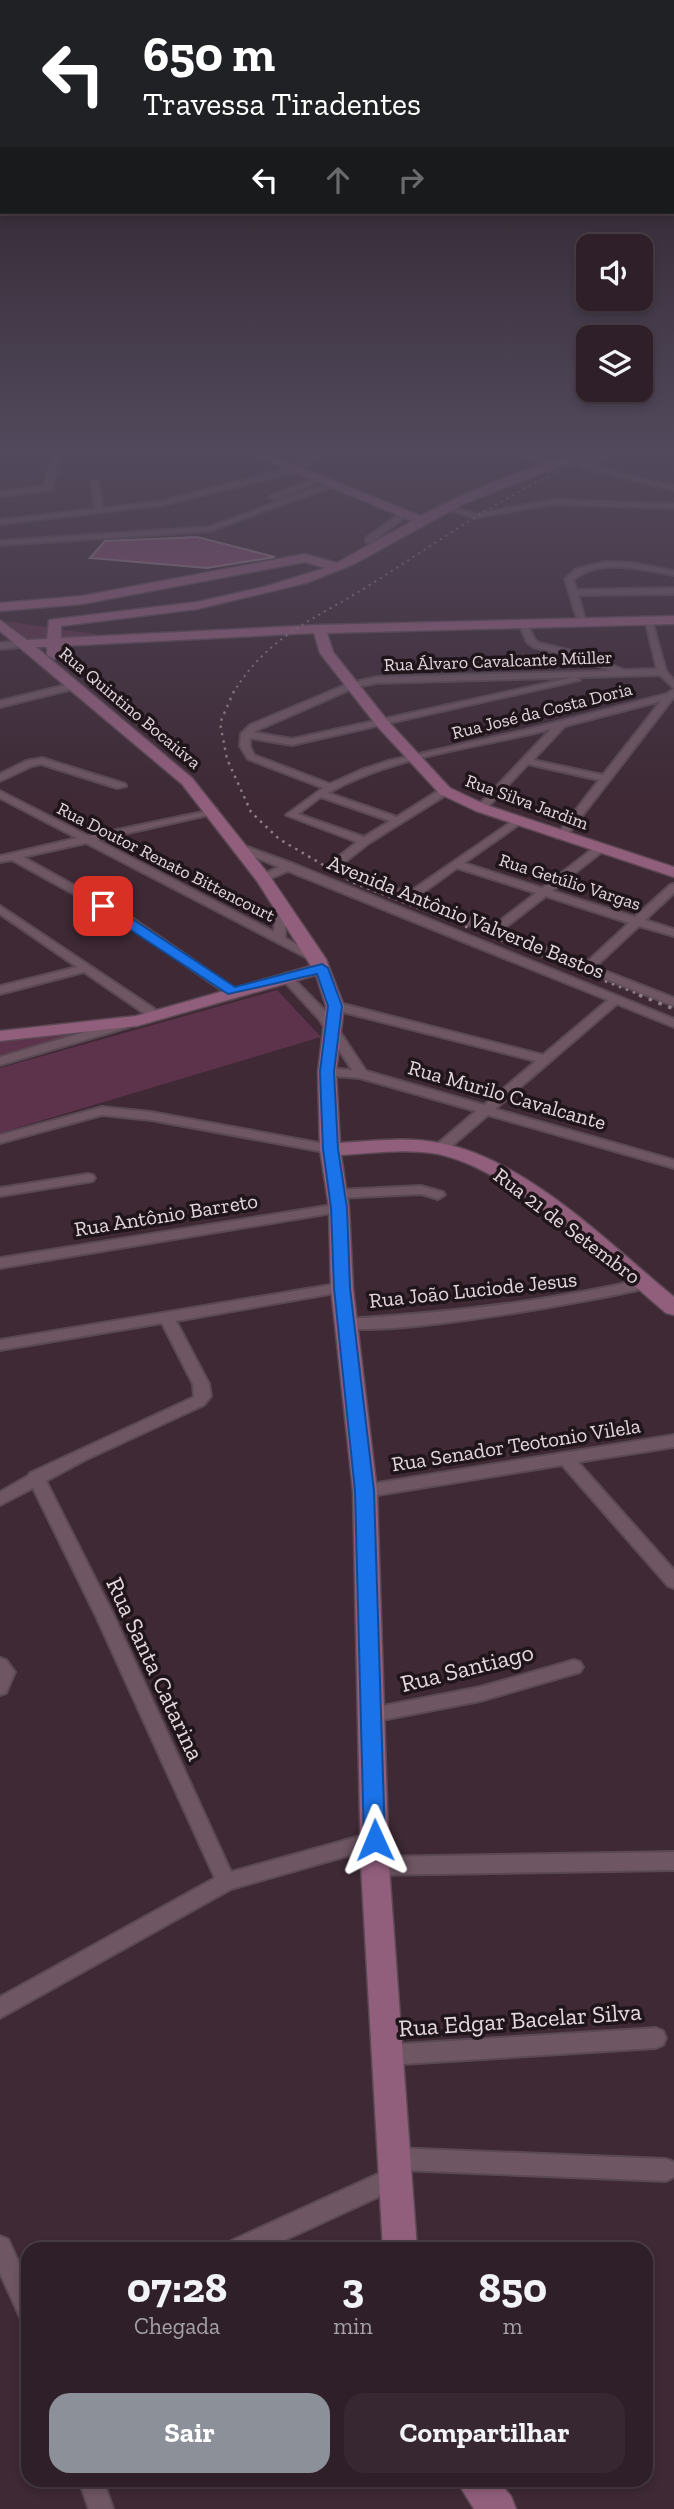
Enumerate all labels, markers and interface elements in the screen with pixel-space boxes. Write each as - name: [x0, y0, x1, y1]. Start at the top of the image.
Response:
- text: 650 m: [143, 25, 275, 84]
- icon: left: [28, 28, 119, 119]
- text: Travessa Tiradentes: [143, 85, 421, 123]
- icon: left: [246, 161, 284, 199]
- icon: ahead: [319, 161, 357, 199]
- icon: right: [392, 161, 430, 199]
- map controls: [576, 234, 653, 402]
- button: sound: [576, 234, 653, 311]
- button: layers: [576, 325, 653, 402]
- street label: Rua Quintino Bocaiúva: [55, 642, 205, 774]
- street label: Rua Álvaro Cavalcante Müller: [383, 646, 613, 676]
- street label: Rua José da Costa Doria: [450, 678, 635, 744]
- street label: Rua Silva Jardim: [463, 770, 592, 835]
- street label: Rua Doutor Renato Bittencourt: [53, 797, 279, 927]
- street label: Avenida Antônio Valverde Bastos: [324, 849, 608, 984]
- street label: Rua Getúlio Vargas: [496, 849, 644, 915]
- pin: [73, 876, 133, 936]
- icon: arrive: [84, 887, 122, 925]
- street label: Rua Murilo Cavalcante: [405, 1054, 609, 1135]
- street label: Rua 21 de Setembro: [489, 1162, 646, 1289]
- street label: Rua Antônio Barreto: [72, 1188, 260, 1241]
- street label: Rua João Luciode Jesus: [368, 1266, 578, 1313]
- street label: Rua Senador Teotonio Vilela: [390, 1412, 642, 1477]
- street label: Rua Santa Catarina: [100, 1572, 211, 1766]
- street label: Rua Santiago: [397, 1637, 536, 1698]
- position arrow: [338, 1803, 412, 1877]
- street label: Rua Edgar Bacelar Silva: [398, 1997, 643, 2042]
- text: 07:28: [127, 2262, 227, 2313]
- text: 3: [342, 2262, 364, 2313]
- text: 850: [478, 2262, 547, 2313]
- text: Chegada: [134, 2312, 220, 2340]
- text: min: [333, 2312, 373, 2340]
- text: m: [503, 2312, 523, 2340]
- button: Sair: [49, 2393, 330, 2473]
- button: Compartilhar: [344, 2393, 625, 2473]

